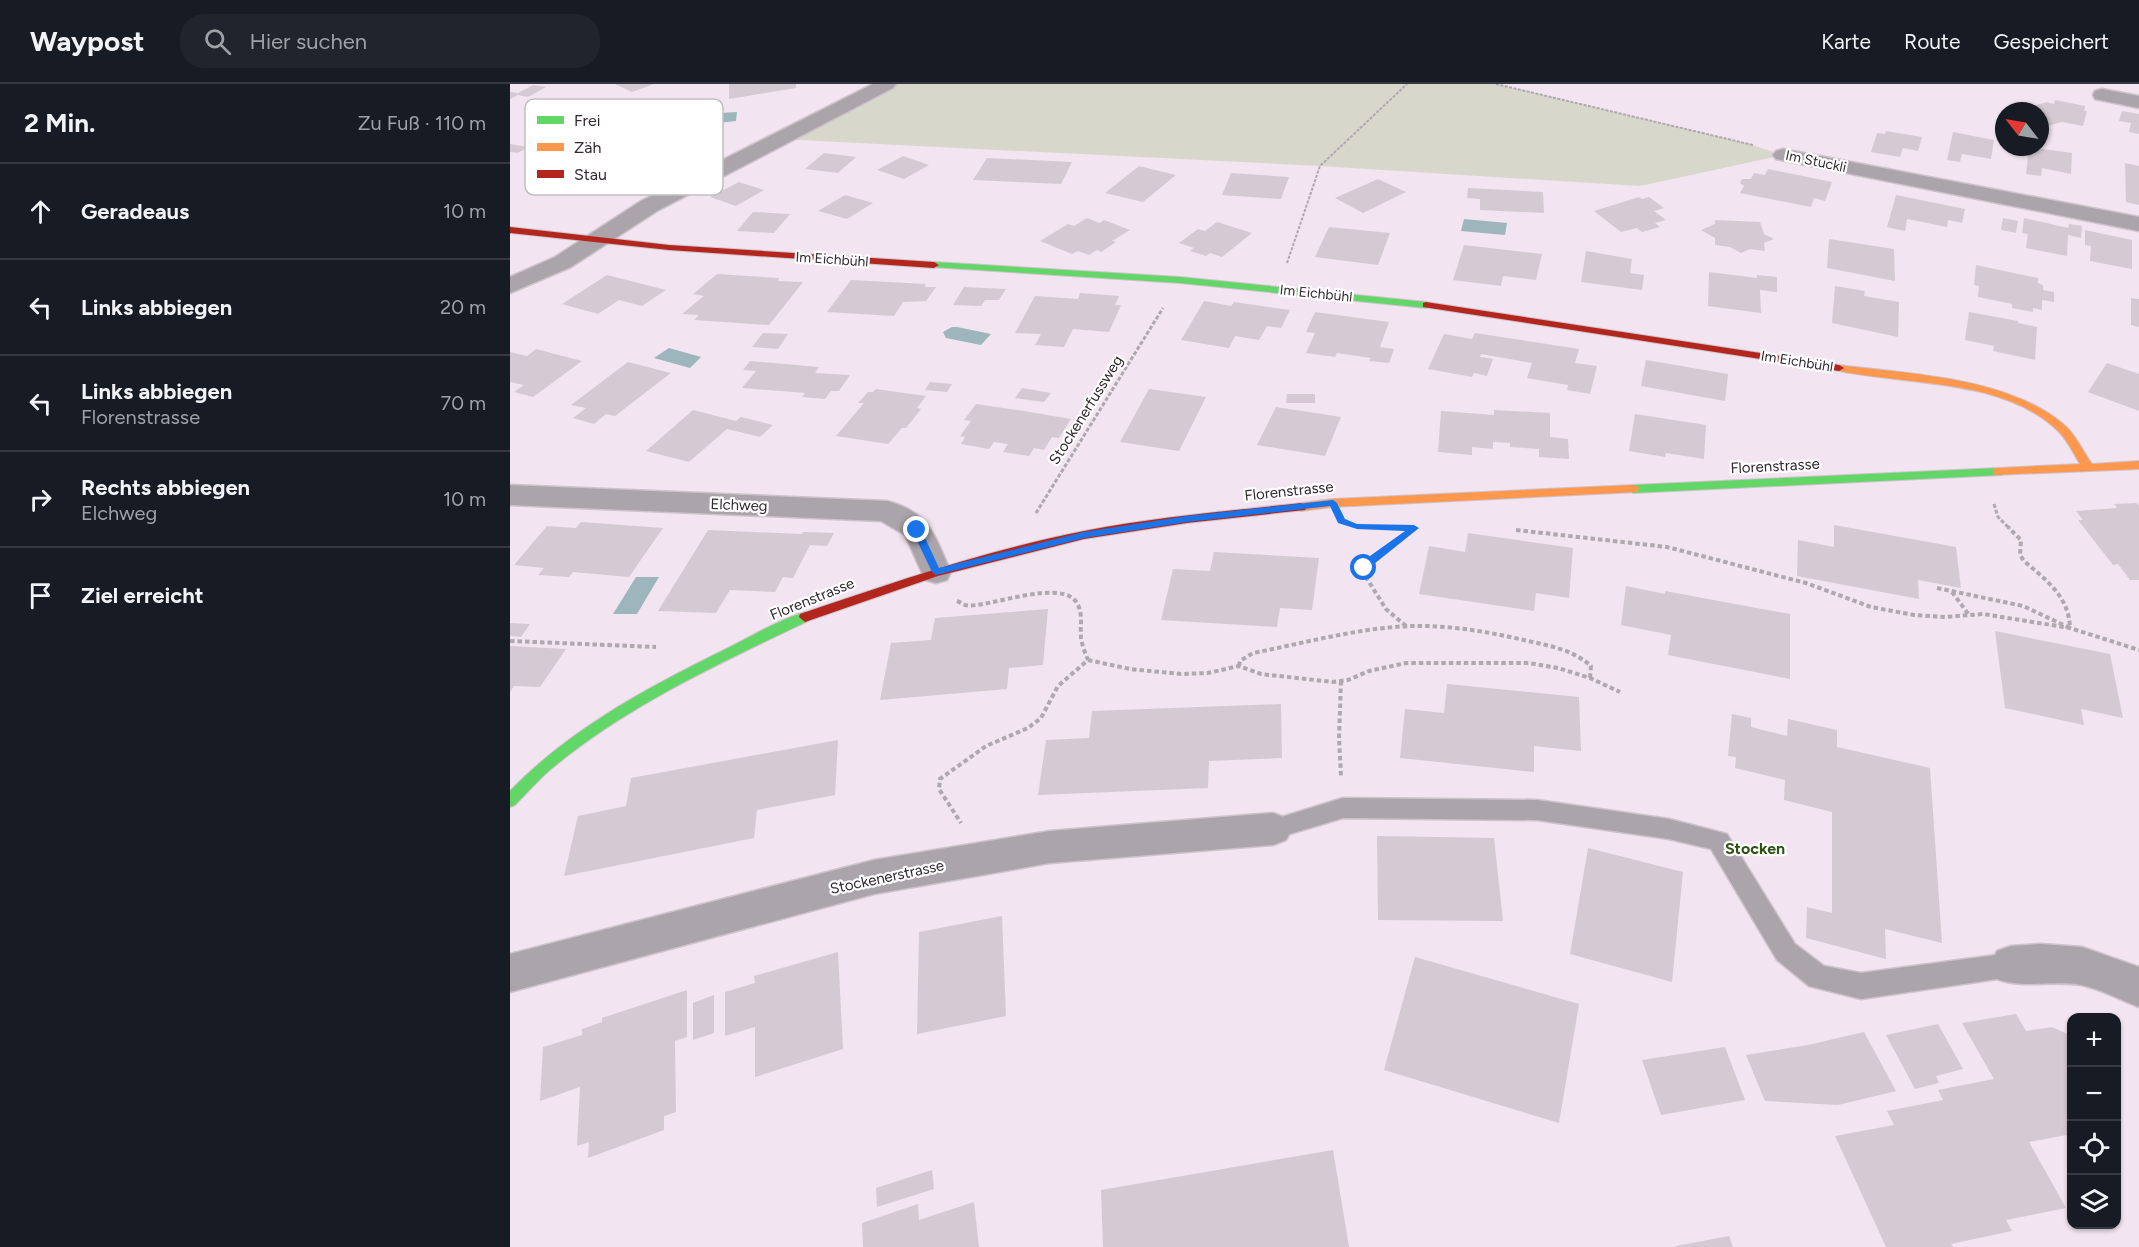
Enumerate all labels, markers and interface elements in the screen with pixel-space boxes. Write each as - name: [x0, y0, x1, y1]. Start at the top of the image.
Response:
- search box: [180, 14, 600, 68]
- text: Waypost: [30, 24, 144, 58]
- icon: search: [201, 25, 234, 58]
- text: Hier suchen: [249, 28, 367, 55]
- text: Karte: [1821, 29, 1871, 54]
- text: Route: [1904, 29, 1960, 54]
- text: Gespeichert: [1993, 29, 2109, 54]
- legend: [525, 99, 723, 195]
- north arrow: [1995, 102, 2049, 156]
- text: 2 Min.: [24, 107, 96, 139]
- text: Zu Fuß · 110 m: [358, 111, 486, 135]
- text: Frei: [574, 111, 600, 130]
- text: Zäh: [574, 138, 601, 157]
- street label: Im Stuckli: [1784, 147, 1848, 176]
- text: Stau: [574, 165, 607, 184]
- icon: ahead: [24, 195, 57, 228]
- text: Geradeaus: [81, 198, 189, 225]
- text: 10 m: [443, 199, 486, 223]
- street label: Im Eichbühl: [795, 248, 869, 271]
- street label: Im Eichbühl: [1279, 281, 1353, 306]
- icon: left: [24, 291, 57, 324]
- text: Links abbiegen: [81, 294, 232, 321]
- text: 20 m: [440, 295, 486, 319]
- street label: Im Eichbühl: [1760, 347, 1834, 376]
- street label: Stockenerfussweg: [1045, 352, 1127, 468]
- text: Links abbiegen: [81, 378, 232, 405]
- icon: left: [24, 387, 57, 420]
- text: 70 m: [440, 391, 486, 415]
- text: Florenstrasse: [81, 405, 200, 429]
- street label: Florenstrasse: [1730, 455, 1820, 477]
- text: Rechts abbiegen: [81, 474, 250, 501]
- street label: Florenstrasse: [1244, 477, 1334, 505]
- icon: right: [24, 483, 57, 516]
- text: 10 m: [443, 487, 486, 511]
- street label: Elchweg: [710, 495, 768, 515]
- text: Elchweg: [81, 501, 157, 525]
- route end: [903, 516, 929, 542]
- route start: [1350, 554, 1376, 580]
- street label: Florenstrasse: [767, 574, 857, 624]
- icon: arrive: [24, 579, 57, 612]
- text: Ziel erreicht: [81, 582, 204, 609]
- district label: Stocken: [1725, 839, 1785, 858]
- street label: Stockenerstrasse: [828, 856, 946, 898]
- map controls: [2067, 1013, 2121, 1229]
- button: +: [2067, 1013, 2121, 1067]
- button: −: [2067, 1067, 2121, 1121]
- button: locate: [2067, 1121, 2121, 1175]
- button: layers: [2067, 1175, 2121, 1229]

